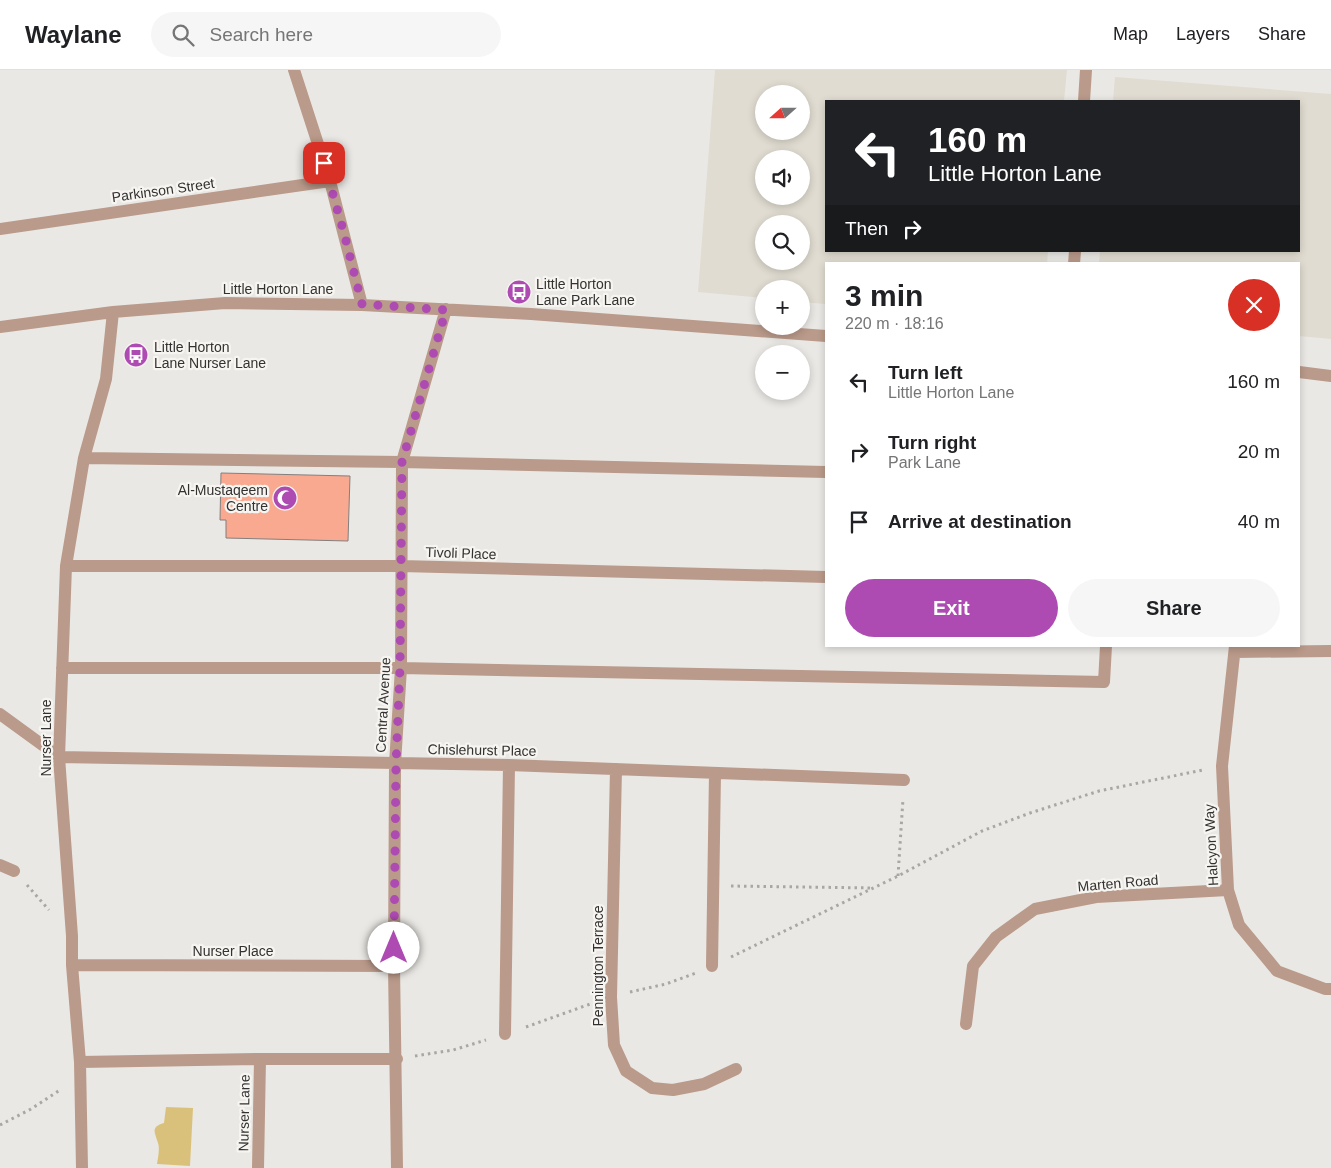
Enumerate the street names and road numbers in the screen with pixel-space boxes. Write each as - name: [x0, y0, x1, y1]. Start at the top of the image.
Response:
- street label: Parkinson Street: [111, 175, 215, 205]
- street label: Little Horton Lane: [223, 281, 333, 297]
- street label: Tivoli Place: [425, 544, 497, 562]
- street label: Central Avenue: [373, 657, 393, 753]
- street label: Nurser Lane: [38, 699, 54, 777]
- street label: Chislehurst Place: [427, 741, 537, 759]
- street label: Halcyon Way: [1201, 804, 1221, 886]
- street label: Marten Road: [1077, 872, 1159, 894]
- street label: Pennington Terrace: [590, 905, 606, 1027]
- street label: Nurser Place: [193, 943, 274, 959]
- street label: Nurser Lane: [235, 1074, 253, 1152]

